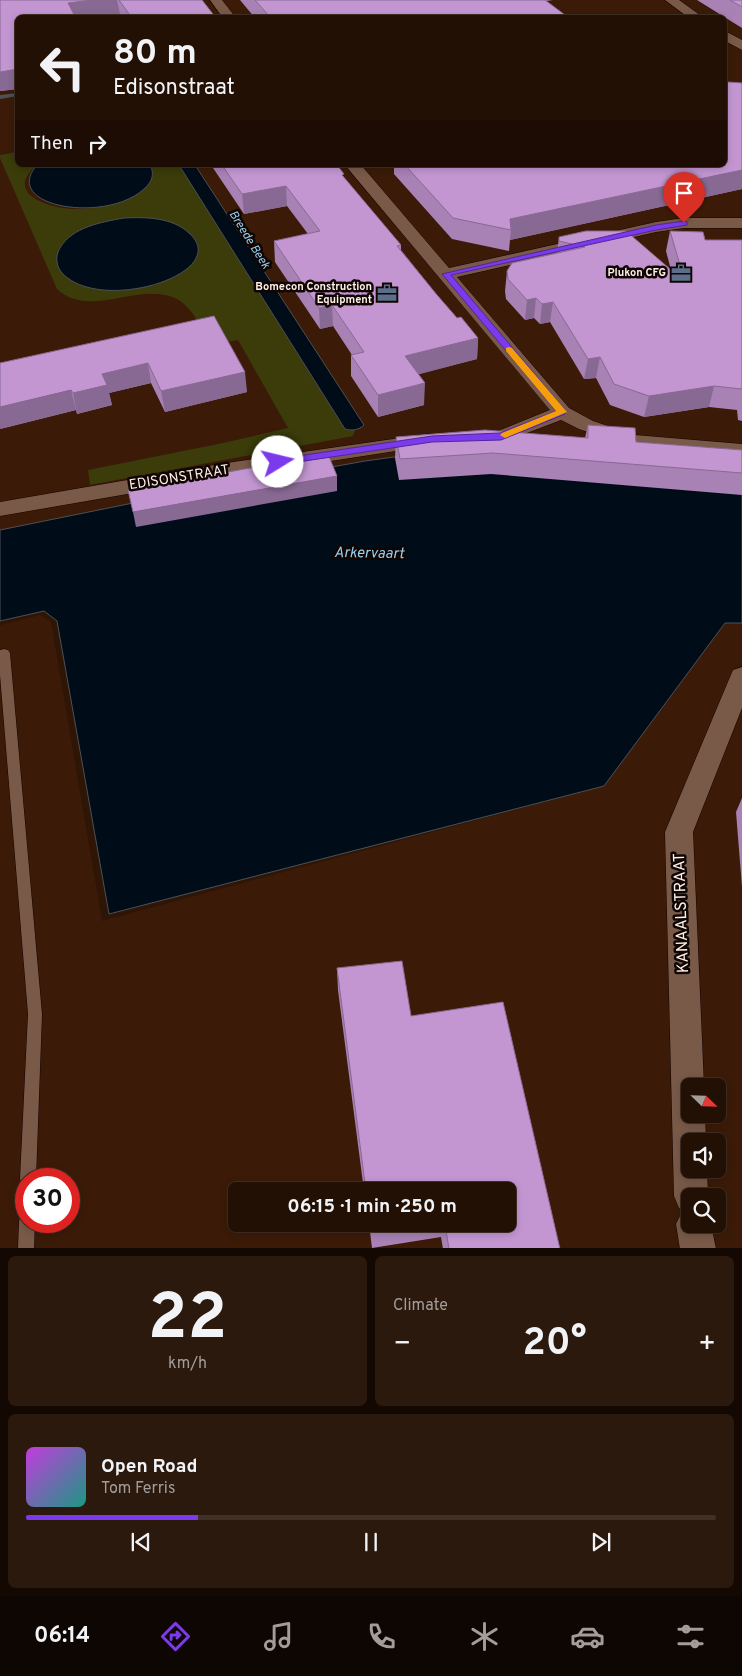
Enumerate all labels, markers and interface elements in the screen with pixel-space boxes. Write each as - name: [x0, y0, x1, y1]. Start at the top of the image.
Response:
- text: 80 m: [113, 32, 197, 76]
- icon: left: [30, 35, 95, 100]
- text: Edisonstraat: [113, 75, 235, 102]
- icon: right: [83, 130, 111, 158]
- text: Then: [30, 132, 73, 156]
- pin: [663, 172, 705, 223]
- icon: arrive: [670, 179, 698, 207]
- water label: Breede Beek: [225, 208, 274, 273]
- office icon: Plukon CFG: [670, 262, 692, 284]
- place label: Plukon CFG: [607, 266, 666, 280]
- place label: Bomecon Construction Equipment: [255, 280, 372, 307]
- office icon: Bomecon Construction Equipment: [376, 282, 398, 304]
- position arrow: [251, 435, 303, 487]
- street label: EDISONSTRAAT: [128, 462, 230, 494]
- water label: Arkervaart: [334, 544, 405, 564]
- street label: KANAALSTRAAT: [670, 852, 694, 974]
- north arrow: [681, 1078, 726, 1122]
- map controls: [681, 1078, 726, 1233]
- button: sound: [681, 1133, 726, 1178]
- speed limit sign: 30: [15, 1168, 80, 1233]
- button: search: [681, 1188, 726, 1233]
- text: 06:15 · 1 min · 250 m: [287, 1195, 457, 1219]
- text: 22: [148, 1280, 227, 1362]
- text: Climate: [393, 1296, 448, 1316]
- text: 20°: [522, 1320, 587, 1369]
- text: −: [393, 1327, 411, 1363]
- text: +: [698, 1327, 716, 1363]
- text: km/h: [168, 1354, 207, 1374]
- text: Open Road: [101, 1455, 197, 1479]
- text: Tom Ferris: [101, 1479, 175, 1499]
- icon: previous: [127, 1528, 155, 1556]
- icon: pause: [357, 1528, 385, 1556]
- icon: next: [587, 1528, 615, 1556]
- icon: directions: [158, 1619, 193, 1654]
- icon: music: [261, 1619, 296, 1654]
- icon: phone: [364, 1619, 399, 1654]
- icon: climate: [467, 1619, 502, 1654]
- icon: car: [570, 1619, 605, 1654]
- icon: filters: [673, 1619, 708, 1654]
- text: 06:14: [34, 1623, 90, 1650]

